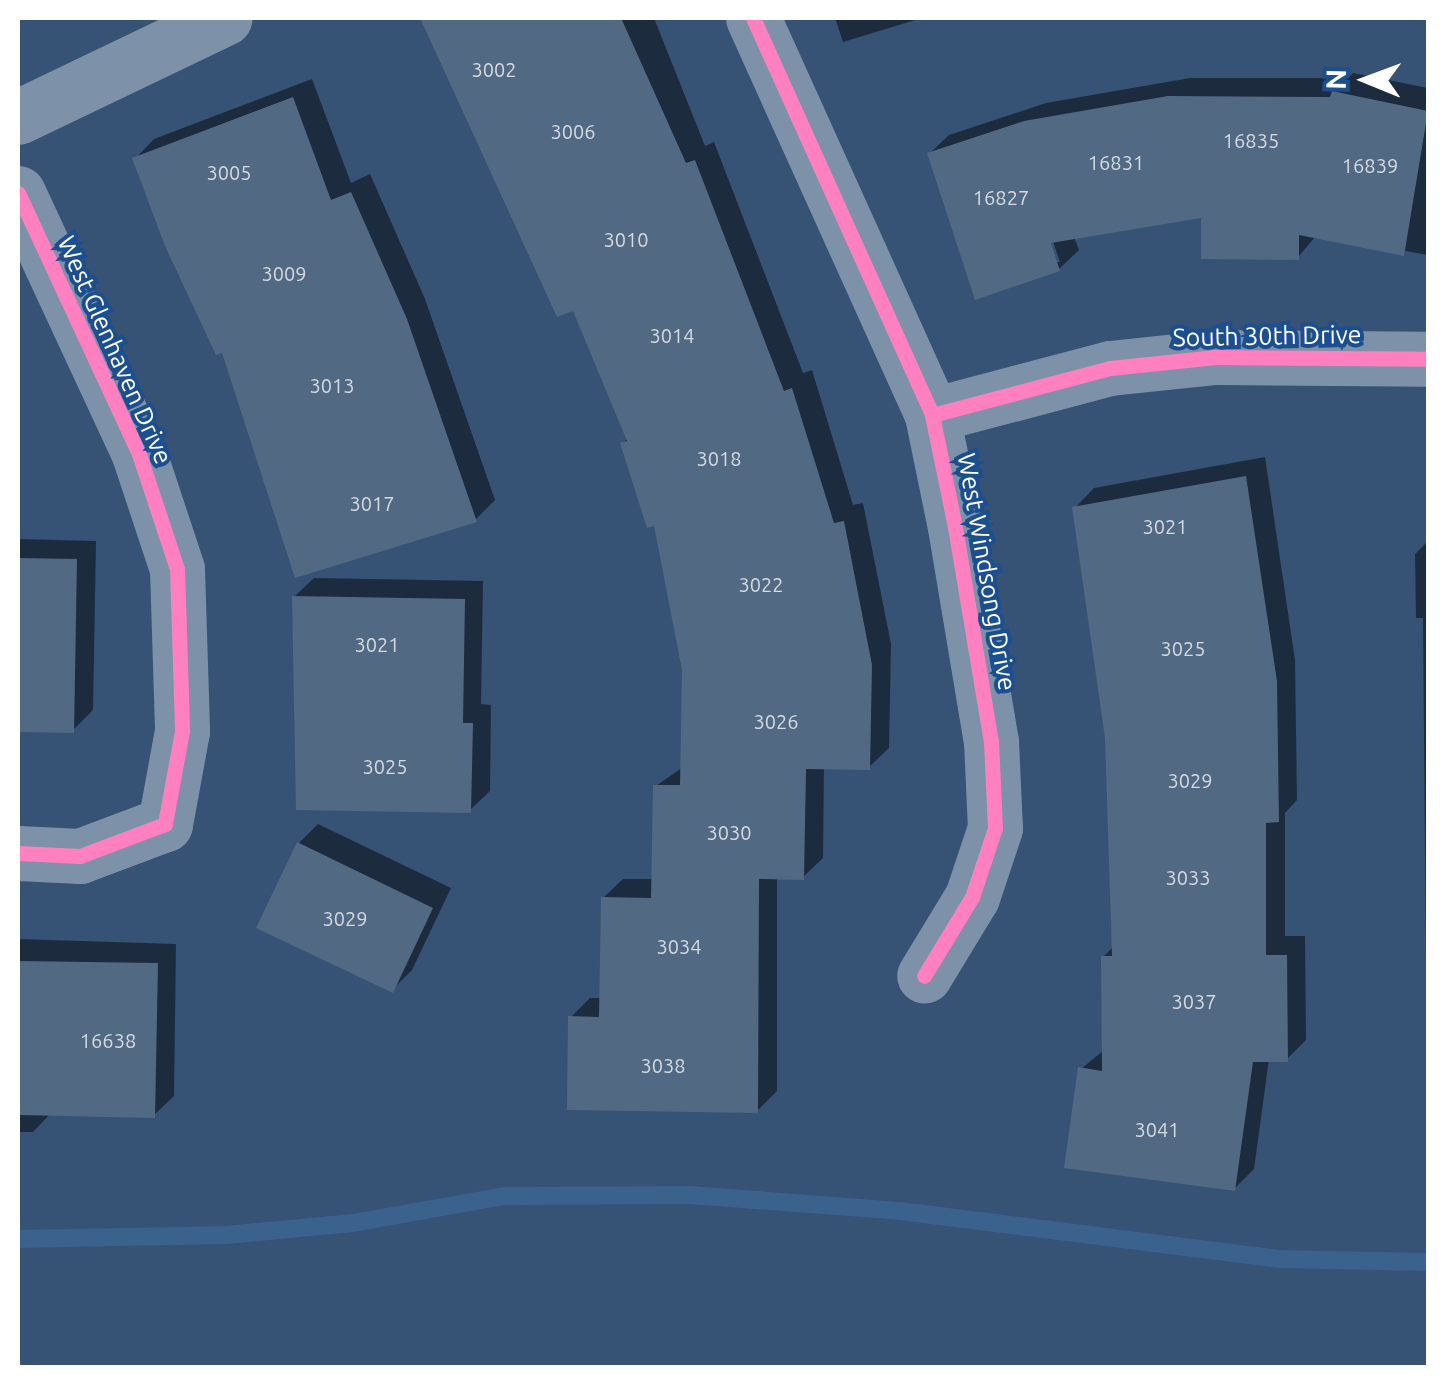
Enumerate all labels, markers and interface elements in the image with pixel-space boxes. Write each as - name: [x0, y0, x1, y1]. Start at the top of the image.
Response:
- north arrow: [1316, 30, 1416, 130]
- house number: 3002: [471, 57, 517, 81]
- text: N: [1320, 69, 1351, 90]
- house number: 3006: [550, 119, 596, 143]
- house number: 16835: [1223, 128, 1279, 152]
- house number: 16831: [1088, 150, 1144, 174]
- house number: 16839: [1342, 153, 1398, 177]
- house number: 3005: [206, 160, 252, 184]
- house number: 16827: [973, 185, 1029, 209]
- house number: 3010: [603, 227, 649, 251]
- street label: West Glenhaven Drive: [51, 231, 179, 469]
- house number: 3009: [261, 261, 307, 285]
- street label: South 30th Drive: [1172, 319, 1362, 353]
- house number: 3014: [649, 323, 695, 347]
- house number: 3013: [309, 373, 355, 397]
- house number: 3018: [696, 446, 742, 470]
- street label: West Windsong Drive: [951, 451, 1023, 693]
- house number: 3017: [349, 491, 395, 515]
- house number: 3021: [1142, 514, 1188, 538]
- house number: 3022: [738, 572, 784, 596]
- house number: 3021: [354, 632, 400, 656]
- house number: 3025: [1160, 636, 1206, 660]
- house number: 3026: [753, 709, 799, 733]
- house number: 3025: [362, 754, 408, 778]
- house number: 3029: [1167, 768, 1213, 792]
- house number: 3030: [706, 820, 752, 844]
- house number: 3033: [1165, 865, 1211, 889]
- house number: 3029: [322, 906, 368, 930]
- house number: 3034: [656, 934, 702, 958]
- house number: 3037: [1171, 989, 1217, 1013]
- house number: 16638: [80, 1028, 136, 1052]
- house number: 3038: [640, 1053, 686, 1077]
- house number: 3041: [1134, 1117, 1180, 1141]

